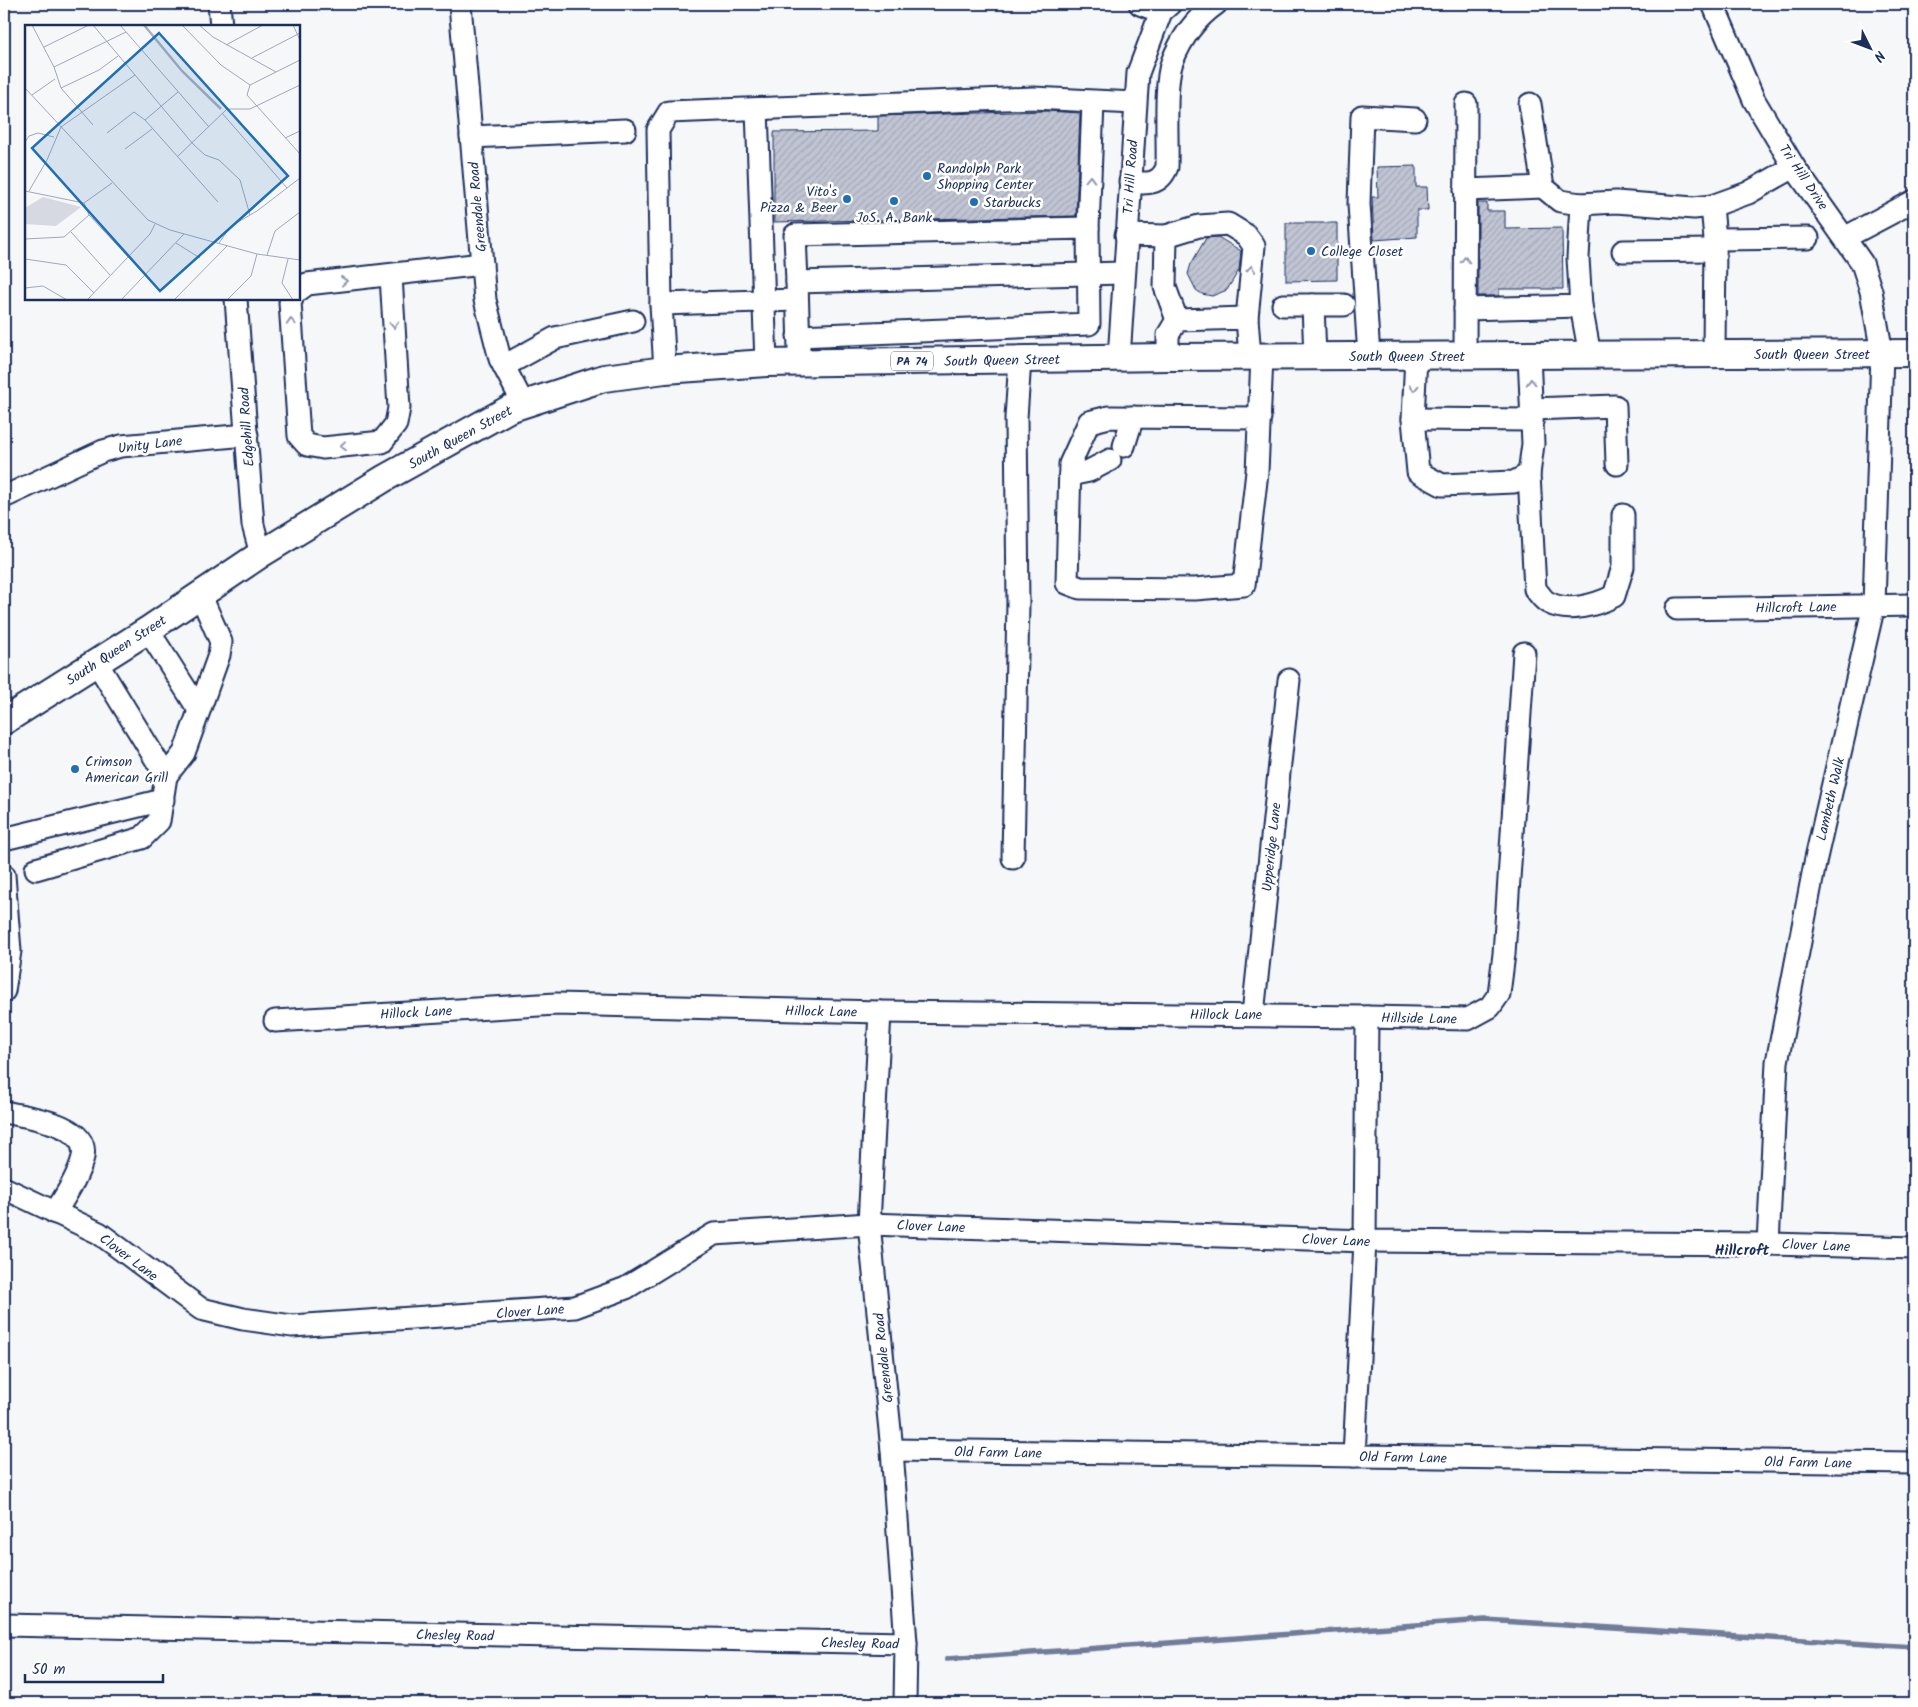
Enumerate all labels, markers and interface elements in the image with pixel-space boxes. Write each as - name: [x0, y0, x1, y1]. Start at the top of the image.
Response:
- north arrow: [1846, 22, 1896, 72]
- inset map: [25, 25, 300, 300]
- text: N: [1868, 45, 1890, 67]
- street label: Tri Hill Road: [1117, 138, 1145, 215]
- street label: Tri Hill Drive: [1773, 140, 1834, 216]
- place label: Randolph Park Shopping Center: [937, 158, 1035, 196]
- street label: Greendale Road: [463, 160, 493, 253]
- marker: Randolph Park Shopping Center: [921, 170, 933, 182]
- one-way arrow: [1085, 175, 1095, 182]
- place label: Vito's Pizza & Beer: [760, 181, 838, 219]
- place label: Starbucks: [984, 192, 1041, 214]
- marker: Vito's Pizza & Beer: [841, 193, 853, 205]
- marker: JoS. A. Bank: [888, 195, 900, 207]
- marker: Starbucks: [968, 196, 980, 208]
- place label: JoS. A. Bank: [856, 207, 933, 229]
- place label: College Closet: [1321, 241, 1404, 263]
- marker: College Closet: [1305, 245, 1317, 257]
- one-way arrow: [1460, 256, 1470, 264]
- one-way arrow: [1246, 265, 1257, 273]
- one-way arrow: [340, 276, 348, 287]
- one-way arrow: [286, 318, 297, 326]
- one-way arrow: [388, 321, 399, 329]
- street label: South Queen Street: [1754, 344, 1871, 366]
- street label: South Queen Street: [1349, 346, 1466, 368]
- street label: South Queen Street: [944, 349, 1061, 373]
- road number: PA 74: [891, 352, 933, 371]
- one-way arrow: [1525, 378, 1536, 386]
- one-way arrow: [1409, 384, 1420, 392]
- street label: Edgehill Road: [233, 386, 261, 467]
- street label: South Queen Street: [404, 400, 517, 476]
- street label: Unity Lane: [117, 430, 184, 460]
- one-way arrow: [338, 440, 346, 451]
- street label: Hillcroft Lane: [1755, 596, 1837, 620]
- street label: South Queen Street: [62, 610, 172, 692]
- place label: Crimson American Grill: [85, 751, 169, 789]
- street label: Lambeth Walk: [1811, 755, 1851, 843]
- marker: Crimson American Grill: [69, 763, 81, 775]
- street label: Upperidge Lane: [1256, 801, 1288, 893]
- street label: Hillock Lane: [379, 1000, 453, 1026]
- street label: Hillock Lane: [785, 1000, 858, 1024]
- street label: Hillock Lane: [1190, 1004, 1263, 1026]
- street label: Hillside Lane: [1381, 1007, 1458, 1031]
- street label: Clover Lane: [896, 1215, 966, 1239]
- street label: Clover Lane: [94, 1228, 163, 1288]
- street label: Clover Lane: [1301, 1229, 1371, 1253]
- street label: Clover Lane: [1781, 1234, 1851, 1258]
- district label: Hillcroft: [1715, 1239, 1770, 1263]
- street label: Clover Lane: [495, 1299, 566, 1325]
- street label: Greendale Road: [868, 1311, 900, 1404]
- street label: Old Farm Lane: [954, 1441, 1043, 1465]
- street label: Old Farm Lane: [1359, 1446, 1448, 1470]
- street label: Old Farm Lane: [1764, 1451, 1853, 1475]
- street label: Chesley Road: [416, 1624, 495, 1648]
- street label: Chesley Road: [821, 1632, 900, 1656]
- scale bar: [25, 1652, 162, 1684]
- text: 50 m: [32, 1658, 66, 1682]

